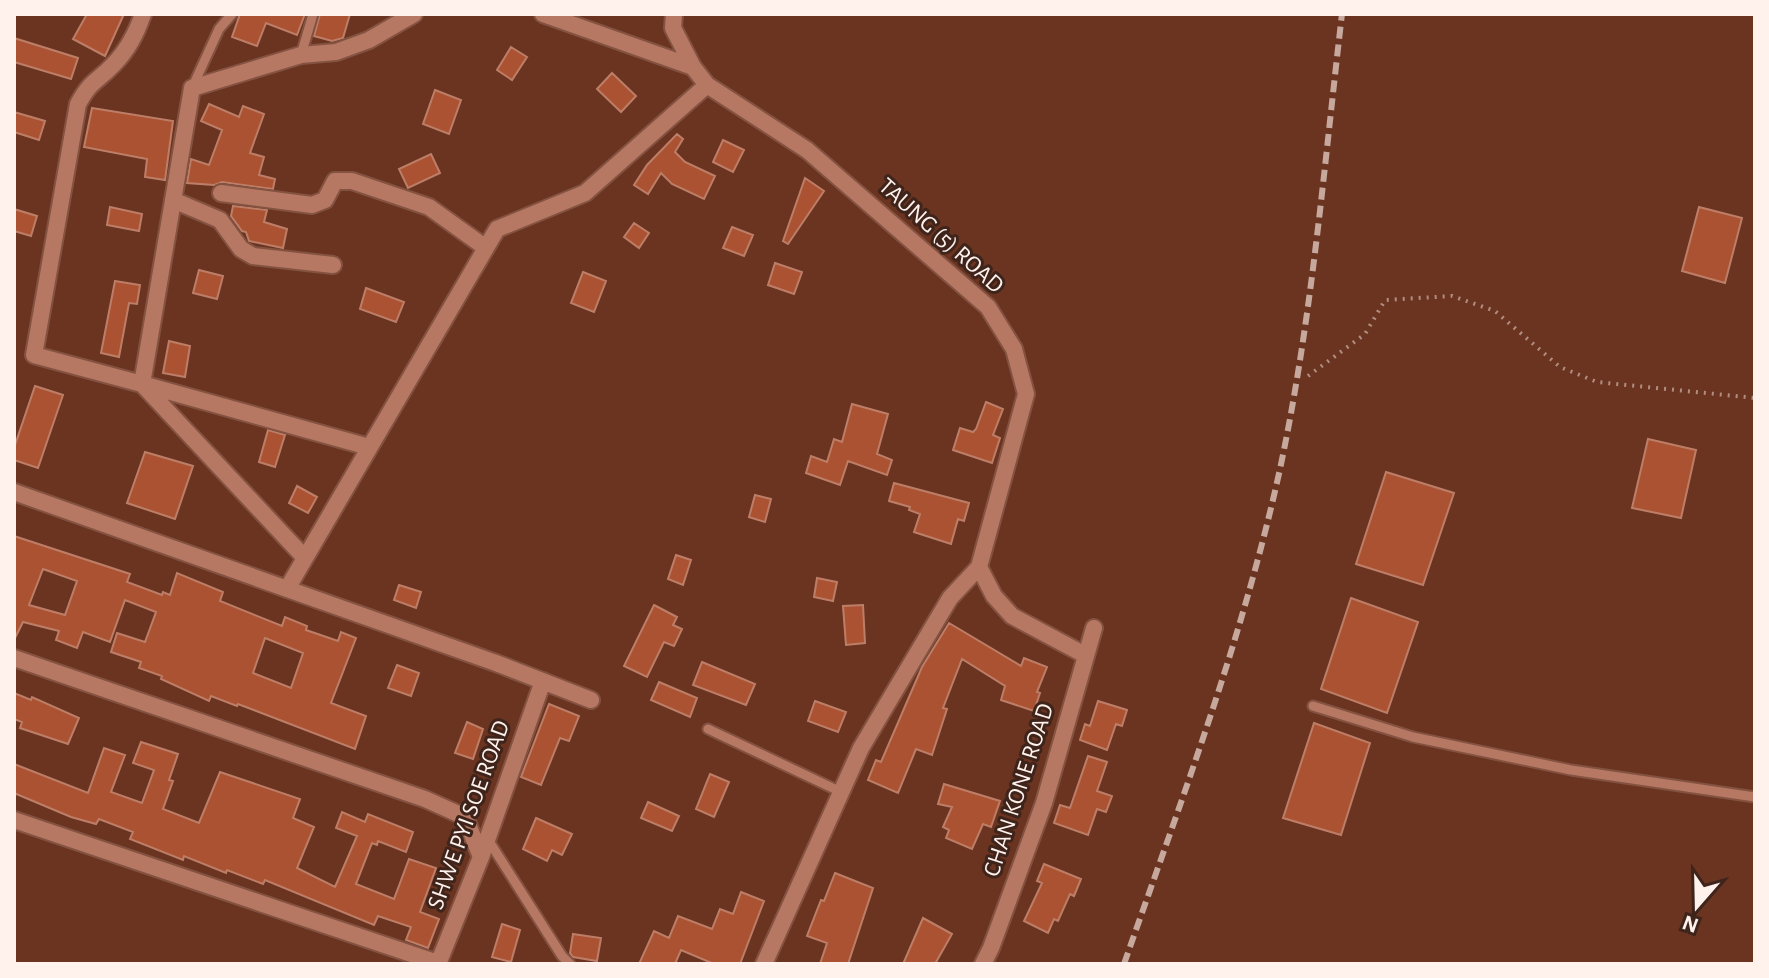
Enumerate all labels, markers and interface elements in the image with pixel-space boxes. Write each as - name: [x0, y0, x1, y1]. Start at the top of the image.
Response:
- street label: TAUNG (5) ROAD: [874, 174, 1008, 298]
- street label: CHAN KONE ROAD: [980, 701, 1058, 879]
- street label: SHWE PYI SOE ROAD: [424, 717, 514, 913]
- north arrow: [1657, 866, 1737, 946]
- text: N: [1680, 911, 1701, 937]

